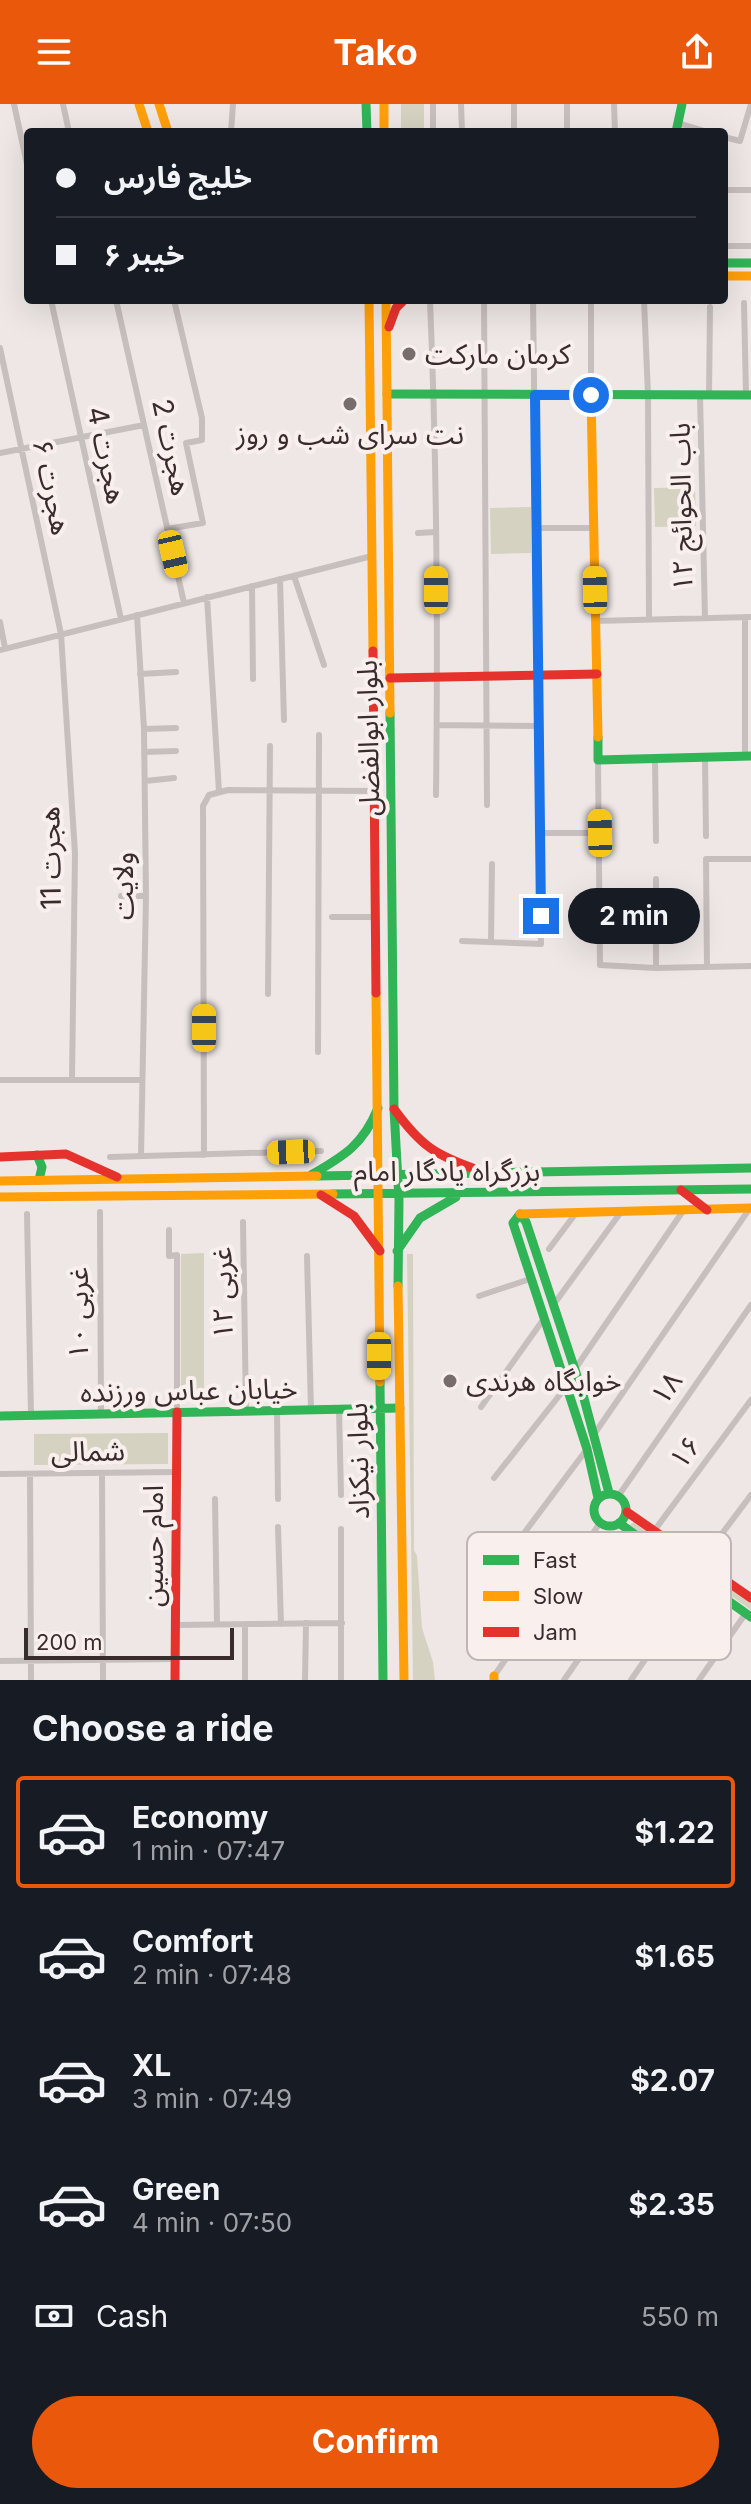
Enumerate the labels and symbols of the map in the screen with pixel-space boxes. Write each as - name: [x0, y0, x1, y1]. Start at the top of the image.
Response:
- place label: کرمان مارکت: [425, 337, 571, 371]
- marker: کرمان مارکت: [400, 345, 418, 363]
- route start: [573, 377, 609, 413]
- marker: نت سرای شب و روز: [341, 395, 359, 413]
- street label: هجرت 2: [145, 396, 199, 498]
- street label: هجرت 4: [80, 403, 134, 507]
- place label: نت سرای شب و روز: [235, 417, 464, 451]
- street label: باب الحوائج ۱۲: [663, 422, 703, 592]
- street label: هجرت ۶: [25, 436, 79, 538]
- car: [156, 528, 190, 580]
- car: [424, 566, 448, 614]
- car: [583, 566, 607, 614]
- street label: بلوار ابوالفضل: [350, 660, 386, 816]
- street label: هجرت 11: [32, 806, 68, 910]
- car: [588, 809, 612, 857]
- street label: ولایت: [106, 852, 140, 920]
- callout: 2 min: [569, 888, 701, 944]
- route end: [523, 898, 559, 934]
- car: [192, 1004, 216, 1052]
- car: [267, 1139, 315, 1165]
- street label: بزرگراه یادگار امام: [354, 1154, 540, 1192]
- street label: غربی ۱۲: [204, 1247, 240, 1339]
- street label: غربی ۱۰: [61, 1267, 95, 1359]
- car: [367, 1332, 391, 1380]
- place label: خوابگاه هرندی: [466, 1364, 622, 1398]
- street label: ۱۸: [643, 1365, 689, 1411]
- street label: خیابان عباس ورزنده: [80, 1371, 298, 1409]
- marker: خوابگاه هرندی: [441, 1372, 459, 1390]
- street label: بلوار نیکزاد: [340, 1402, 376, 1520]
- street label: ۱۶: [662, 1429, 708, 1475]
- street label: شمالی: [51, 1433, 125, 1469]
- street label: امام حسین: [136, 1485, 174, 1607]
- legend: [467, 1532, 731, 1660]
- text: Fast: [533, 1547, 577, 1573]
- text: Slow: [533, 1583, 583, 1609]
- text: Jam: [533, 1619, 577, 1645]
- scale bar: [24, 1624, 234, 1660]

